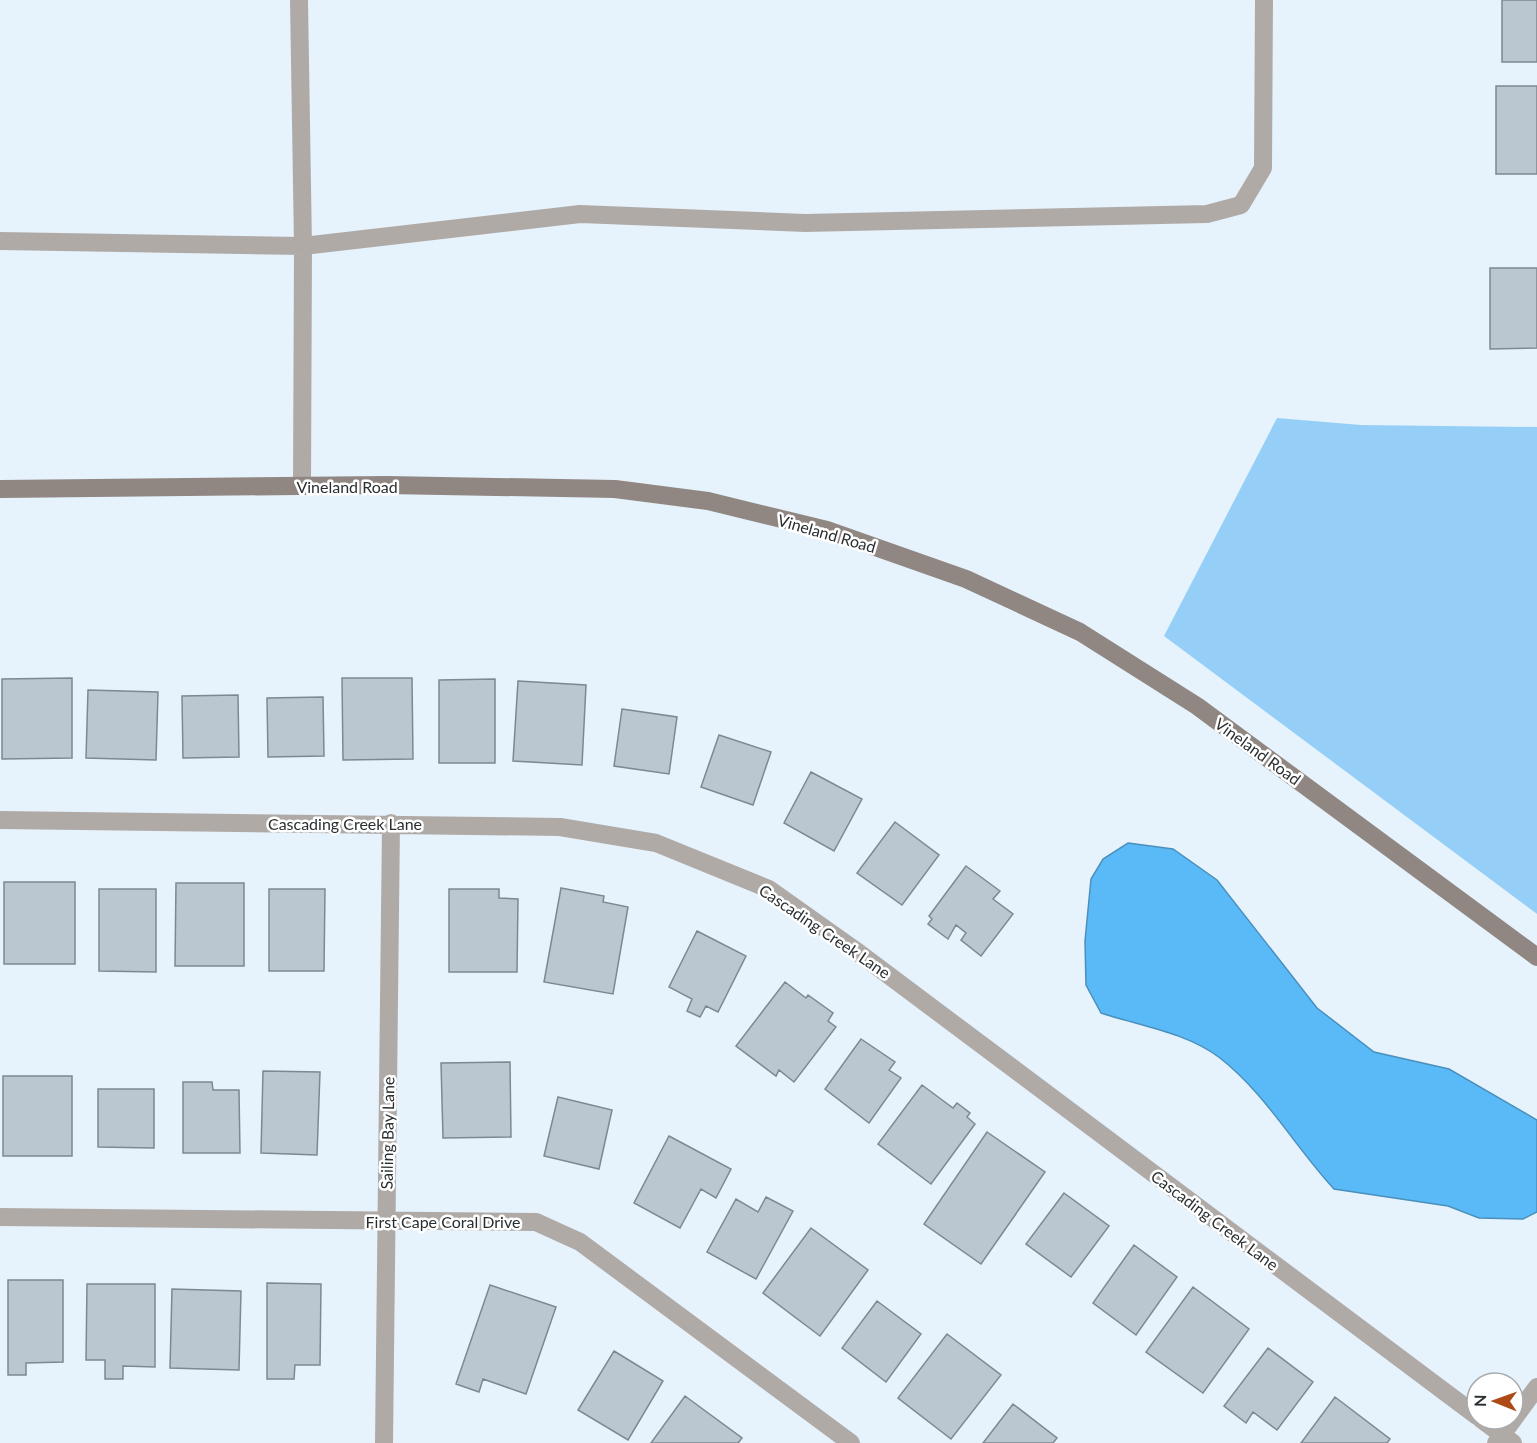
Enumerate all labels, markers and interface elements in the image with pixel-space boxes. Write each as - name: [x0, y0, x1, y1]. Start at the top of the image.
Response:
- street label: Vineland Road: [296, 477, 398, 496]
- street label: Vineland Road: [776, 510, 878, 556]
- street label: Vineland Road: [1211, 714, 1305, 788]
- street label: Cascading Creek Lane: [268, 814, 422, 833]
- street label: Cascading Creek Lane: [756, 880, 894, 982]
- street label: Sailing Bay Lane: [377, 1076, 397, 1190]
- street label: Cascading Creek Lane: [1148, 1166, 1282, 1274]
- street label: First Cape Coral Drive: [366, 1212, 520, 1231]
- north arrow: [1465, 1371, 1525, 1431]
- text: N: [1470, 1394, 1489, 1407]

